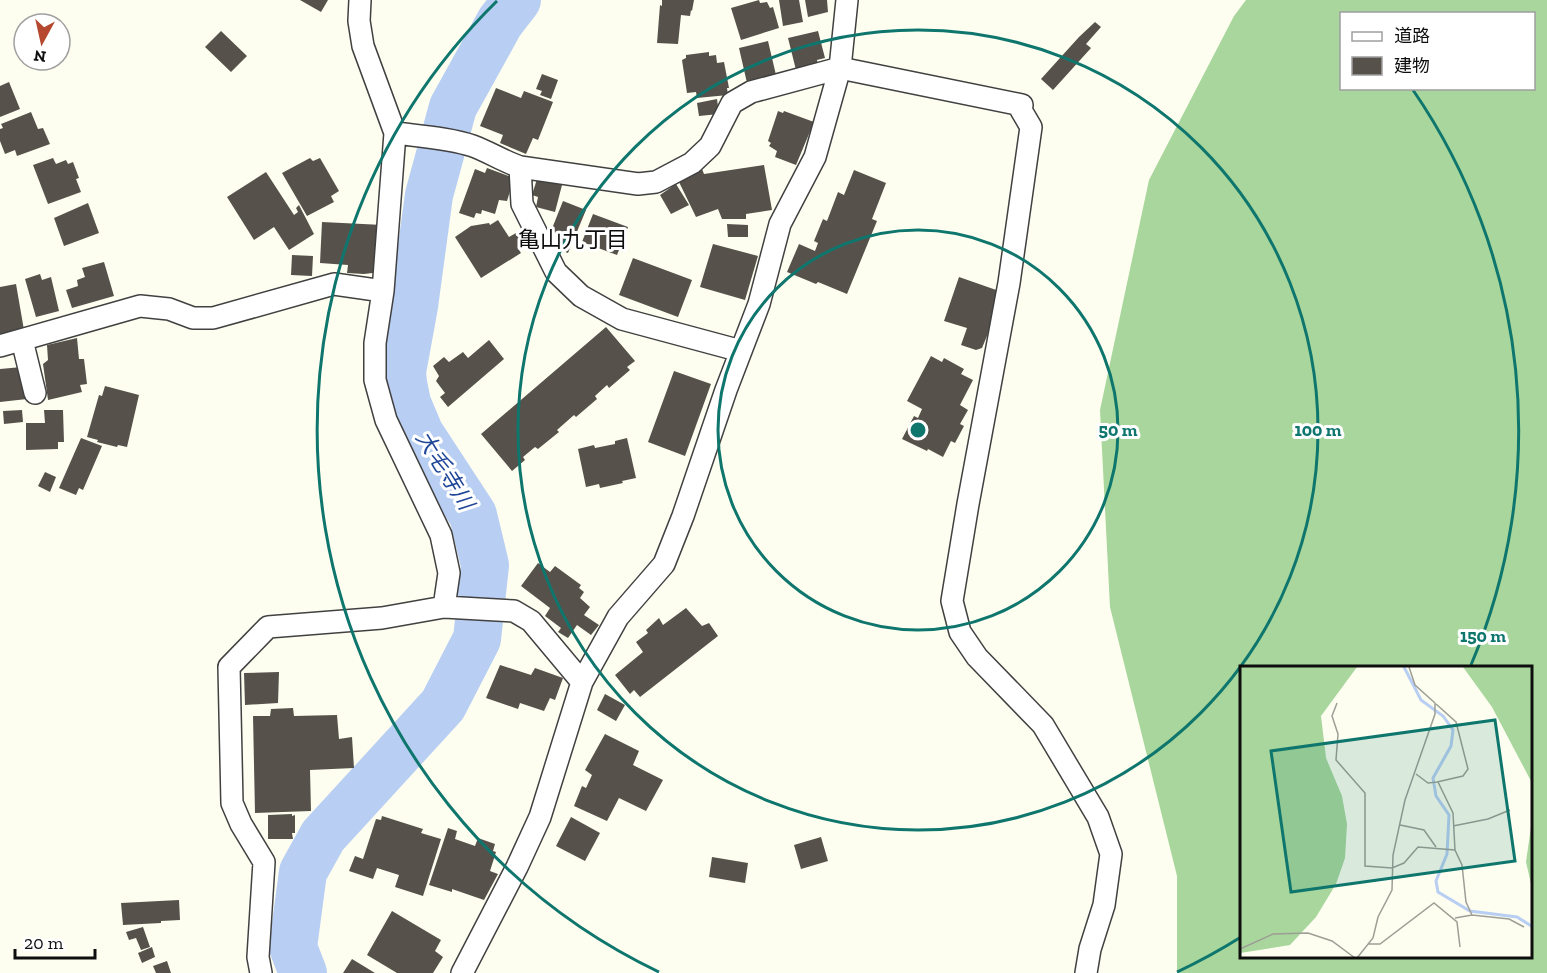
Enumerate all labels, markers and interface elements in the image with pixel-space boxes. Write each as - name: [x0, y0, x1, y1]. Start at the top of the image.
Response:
- north arrow: [12, 12, 72, 72]
- legend: [1340, 12, 1535, 90]
- text: 道路: [1394, 25, 1430, 47]
- text: N: [33, 46, 47, 67]
- text: 建物: [1394, 55, 1430, 77]
- district label: 亀山九丁目: [518, 226, 628, 253]
- text: 50 m: [1099, 419, 1138, 441]
- text: 100 m: [1294, 419, 1342, 441]
- centre of rings: [908, 420, 928, 440]
- water label: 大毛寺川: [410, 426, 481, 516]
- text: 150 m: [1460, 625, 1506, 647]
- inset map: [1240, 666, 1532, 958]
- scale bar: [15, 922, 94, 960]
- text: 20 m: [24, 932, 64, 954]

